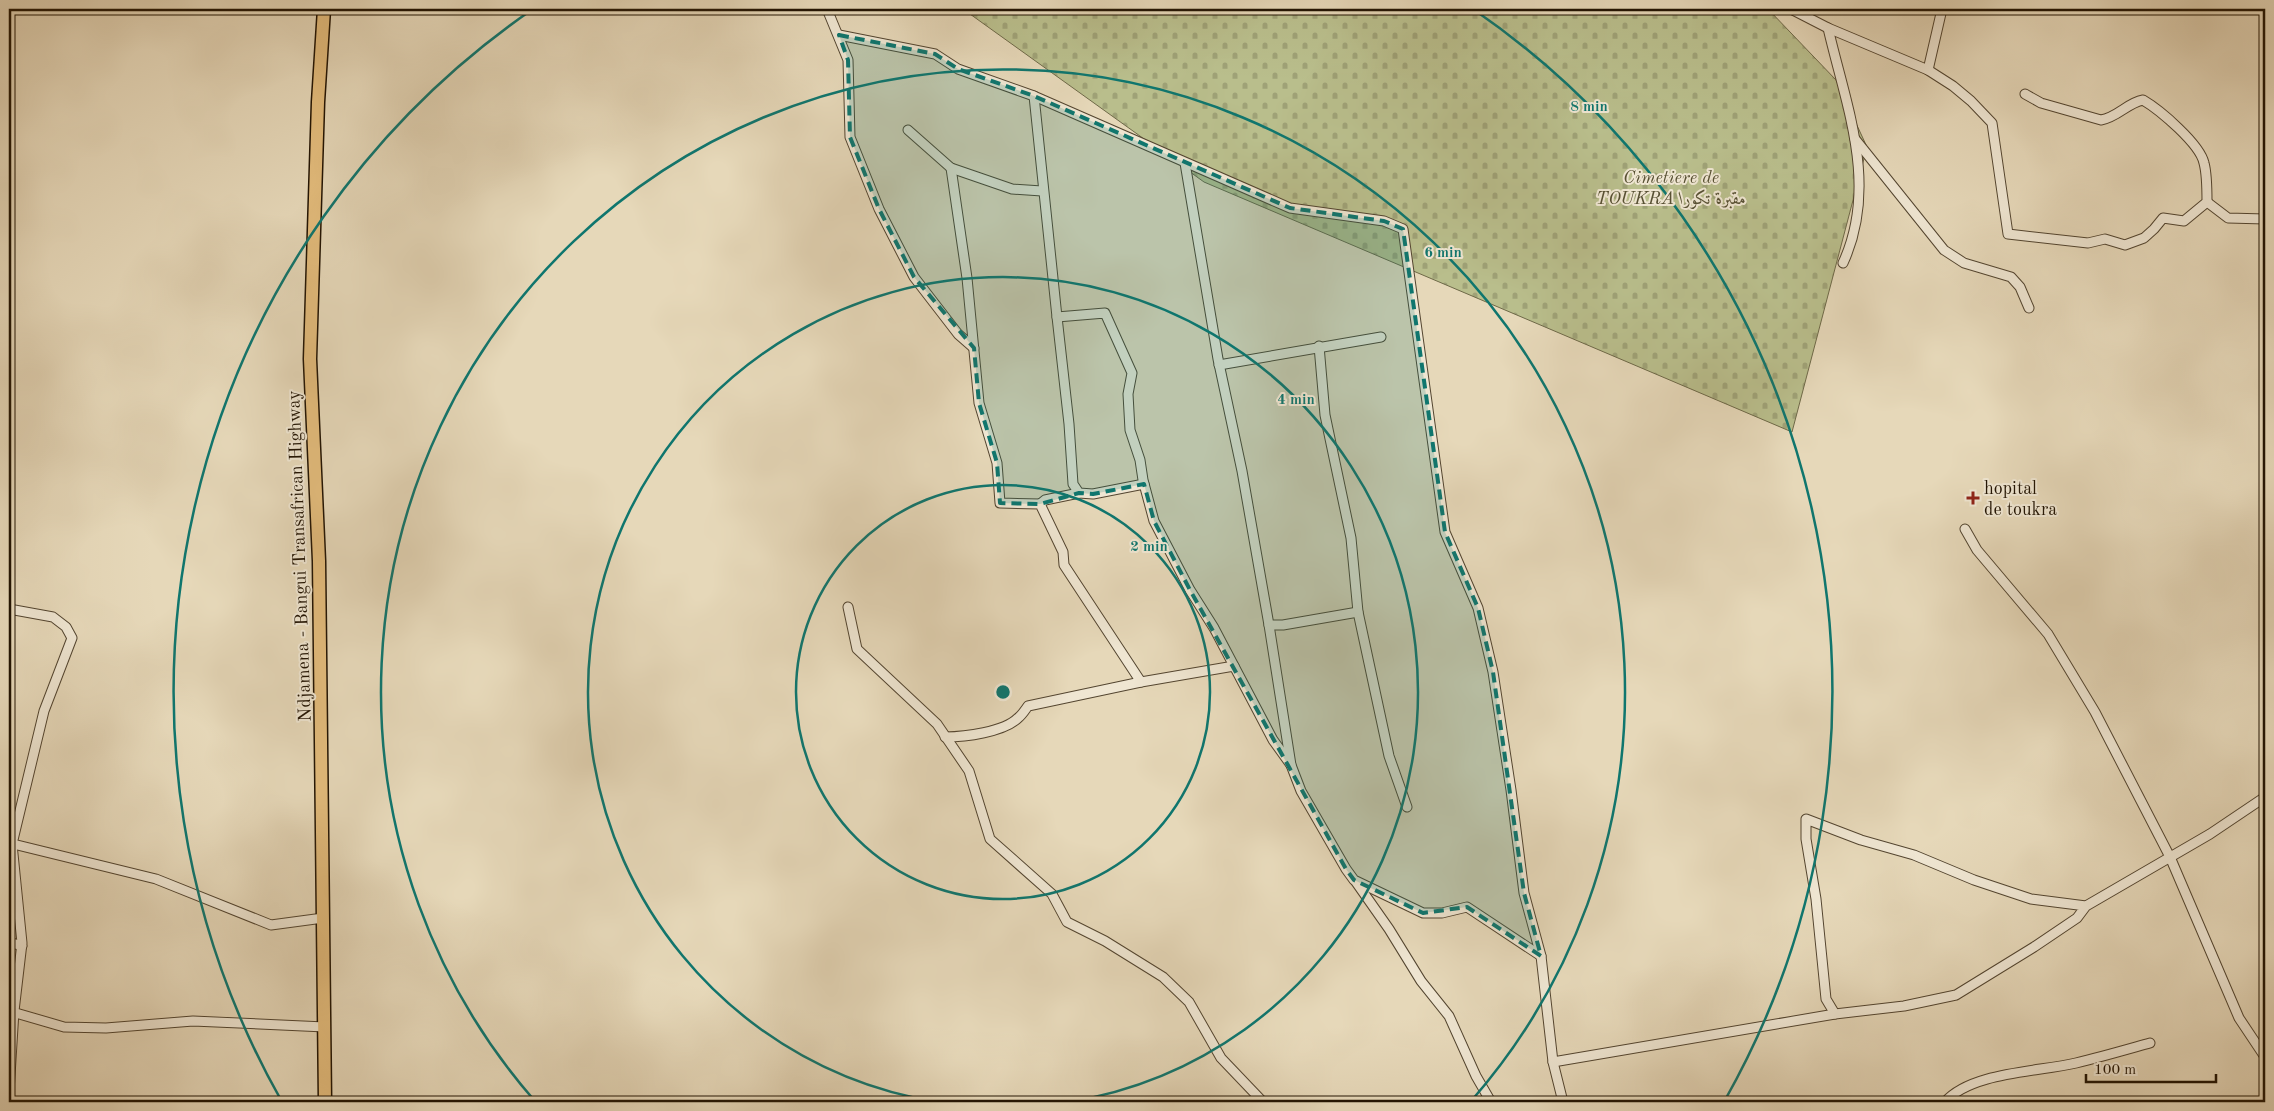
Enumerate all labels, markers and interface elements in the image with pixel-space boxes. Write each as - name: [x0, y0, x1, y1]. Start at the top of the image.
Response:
- text: 8 min: [1570, 100, 1608, 115]
- park label: Cimetiere de TOUKRA مقبرة تكورا: [1596, 169, 1746, 209]
- text: 6 min: [1424, 246, 1462, 261]
- street label: Ndjamena - Bangui Transafrican Highway: [285, 390, 315, 722]
- text: 4 min: [1277, 393, 1315, 408]
- place label: hopital de toukra: [1984, 480, 2057, 519]
- marker: hopital de toukra: [1966, 491, 1980, 505]
- text: 2 min: [1130, 540, 1168, 555]
- centre of rings: [994, 683, 1012, 701]
- scale bar: [2086, 1051, 2216, 1083]
- text: 100 m: [2094, 1063, 2136, 1078]

